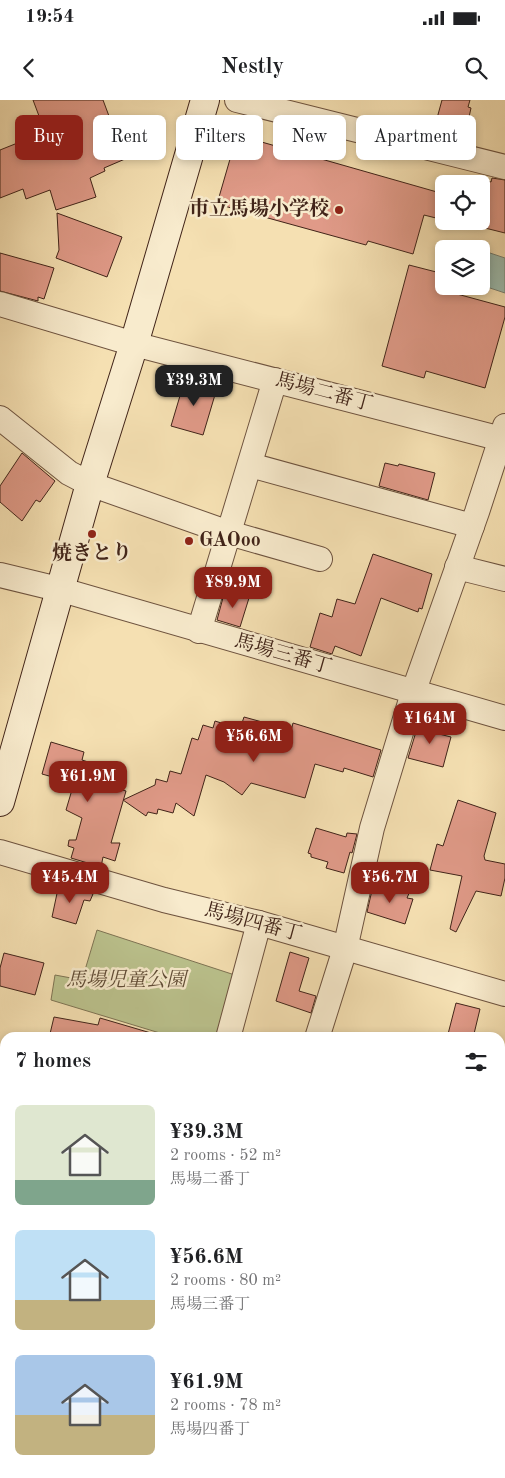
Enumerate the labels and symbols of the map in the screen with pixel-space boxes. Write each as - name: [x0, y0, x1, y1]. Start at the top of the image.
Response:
- place label: 市立馬場小学校: [189, 198, 329, 220]
- marker: 市立馬場小学校: [333, 204, 345, 216]
- pin: ¥39.3M: [153, 364, 235, 407]
- street label: 馬場二番丁: [273, 368, 375, 416]
- marker: 焼きとり: [86, 528, 98, 540]
- place label: GAOoo: [199, 531, 261, 551]
- marker: GAOoo: [183, 535, 195, 547]
- place label: 焼きとり: [52, 542, 132, 564]
- pin: ¥89.9M: [192, 566, 274, 609]
- street label: 馬場三番丁: [232, 630, 334, 678]
- pin: ¥164M: [395, 702, 465, 745]
- pin: ¥56.6M: [213, 720, 295, 763]
- pin: ¥61.9M: [47, 760, 129, 803]
- pin: ¥45.4M: [29, 862, 111, 904]
- pin: ¥56.7M: [349, 862, 431, 904]
- street label: 馬場四番丁: [202, 898, 304, 946]
- park label: 馬場児童公園: [66, 969, 189, 991]

